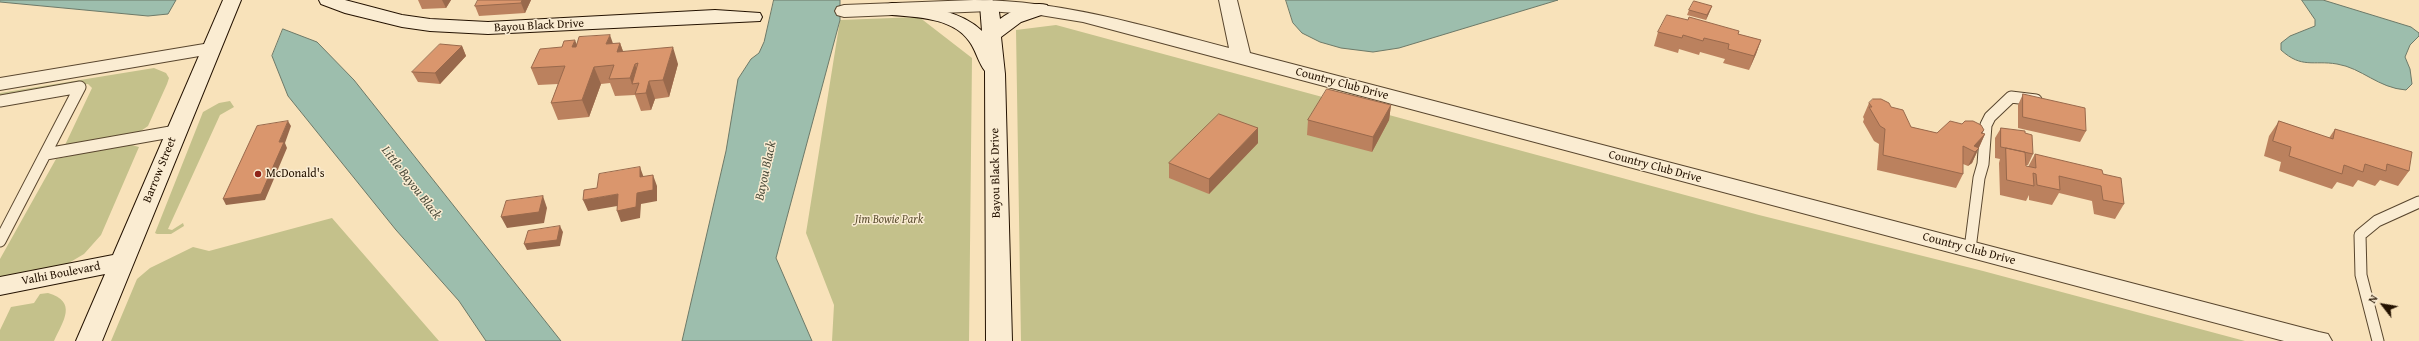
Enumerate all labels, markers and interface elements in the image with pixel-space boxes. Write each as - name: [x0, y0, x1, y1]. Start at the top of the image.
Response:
- street label: Bayou Black Drive: [494, 16, 584, 36]
- street label: Country Club Drive: [1294, 65, 1390, 103]
- street label: Bayou Black Drive: [988, 128, 1004, 218]
- street label: Barrow Street: [140, 135, 180, 205]
- water label: Bayou Black: [752, 140, 780, 202]
- water label: Little Bayou Black: [378, 143, 444, 223]
- street label: Country Club Drive: [1607, 148, 1703, 186]
- place label: McDonald's: [266, 167, 325, 181]
- marker: McDonald's: [253, 169, 263, 179]
- park label: Jim Bowie Park: [855, 213, 923, 227]
- street label: Country Club Drive: [1921, 230, 2017, 268]
- street label: Valhi Boulevard: [20, 259, 102, 289]
- north arrow: [2363, 285, 2403, 325]
- text: N: [2364, 292, 2381, 306]

